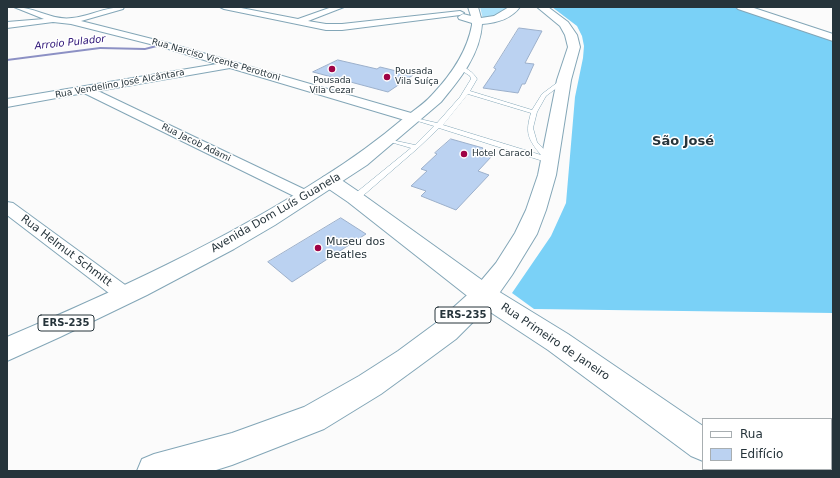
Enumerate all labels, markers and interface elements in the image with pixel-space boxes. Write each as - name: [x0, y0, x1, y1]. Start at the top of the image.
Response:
- water label: Arroio Pulador: [34, 33, 106, 53]
- street label: Rua Narciso Vicente Perottoni: [151, 36, 281, 84]
- marker: Pousada Vila Cezar: [327, 64, 337, 74]
- street label: Rua Vendelino José Alcântara: [54, 67, 186, 101]
- place label: Pousada Vila Suíça: [395, 67, 439, 88]
- marker: Pousada Vila Suíça: [382, 72, 392, 82]
- place label: Pousada Vila Cezar: [309, 76, 355, 97]
- street label: Rua Jacob Adami: [160, 122, 232, 164]
- district label: São José: [652, 134, 714, 150]
- marker: Hotel Caracol: [459, 149, 469, 159]
- place label: Hotel Caracol: [472, 149, 533, 159]
- street label: Avenida Dom Luís Guanela: [209, 170, 343, 256]
- street label: Rua Helmut Schmitt: [18, 213, 114, 289]
- place label: Museu dos Beatles: [326, 235, 385, 261]
- marker: Museu dos Beatles: [313, 243, 323, 253]
- street label: Rua Primeiro de Janeiro: [498, 301, 612, 383]
- road number: ERS-235: [435, 307, 491, 323]
- road number: ERS-235: [38, 315, 94, 331]
- legend: [702, 418, 832, 470]
- text: Rua: [740, 427, 763, 441]
- text: Edifício: [740, 447, 783, 461]

